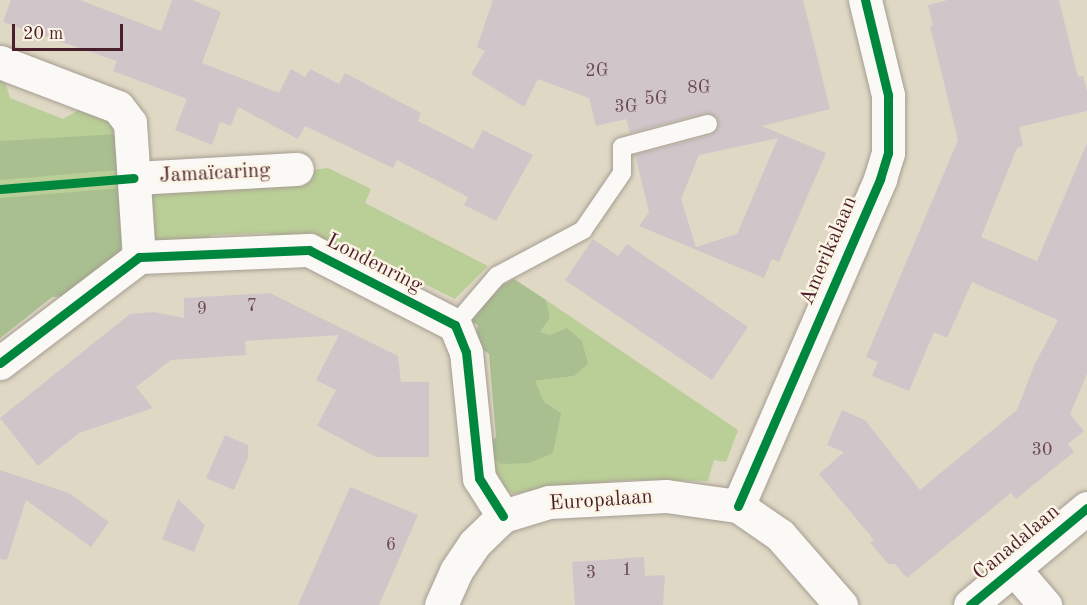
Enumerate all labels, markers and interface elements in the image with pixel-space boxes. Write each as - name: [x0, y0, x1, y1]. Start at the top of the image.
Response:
- scale bar: [15, 12, 126, 50]
- text: 20 m: [23, 25, 63, 43]
- house number: 2G: [585, 60, 609, 82]
- house number: 8G: [687, 77, 711, 99]
- house number: 5G: [644, 88, 668, 110]
- house number: 3G: [614, 96, 638, 118]
- street label: Jamaïcaring: [159, 159, 271, 189]
- street label: Amerikalaan: [795, 193, 863, 309]
- street label: Londenring: [322, 229, 426, 299]
- house number: 7: [247, 295, 257, 317]
- house number: 9: [197, 298, 207, 320]
- house number: 30: [1032, 439, 1052, 461]
- street label: Europalaan: [548, 485, 654, 517]
- street label: Canadalaan: [969, 500, 1065, 586]
- house number: 6: [386, 534, 396, 556]
- house number: 1: [622, 559, 632, 581]
- house number: 3: [586, 562, 596, 584]

